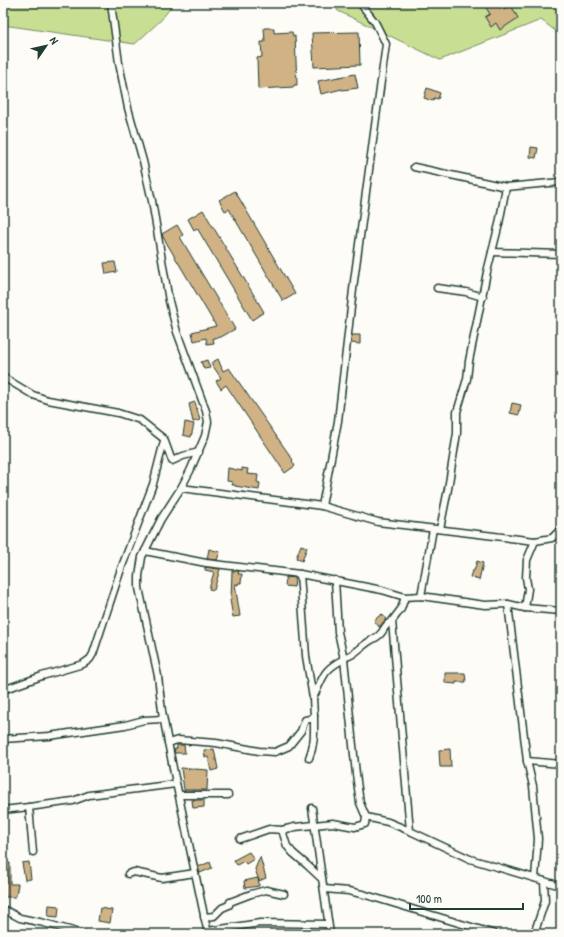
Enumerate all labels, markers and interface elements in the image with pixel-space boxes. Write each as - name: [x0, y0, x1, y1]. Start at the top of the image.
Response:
- north arrow: [26, 26, 66, 66]
- text: N: [47, 34, 62, 47]
- scale bar: [410, 885, 523, 911]
- text: 100 m: [416, 890, 442, 907]

